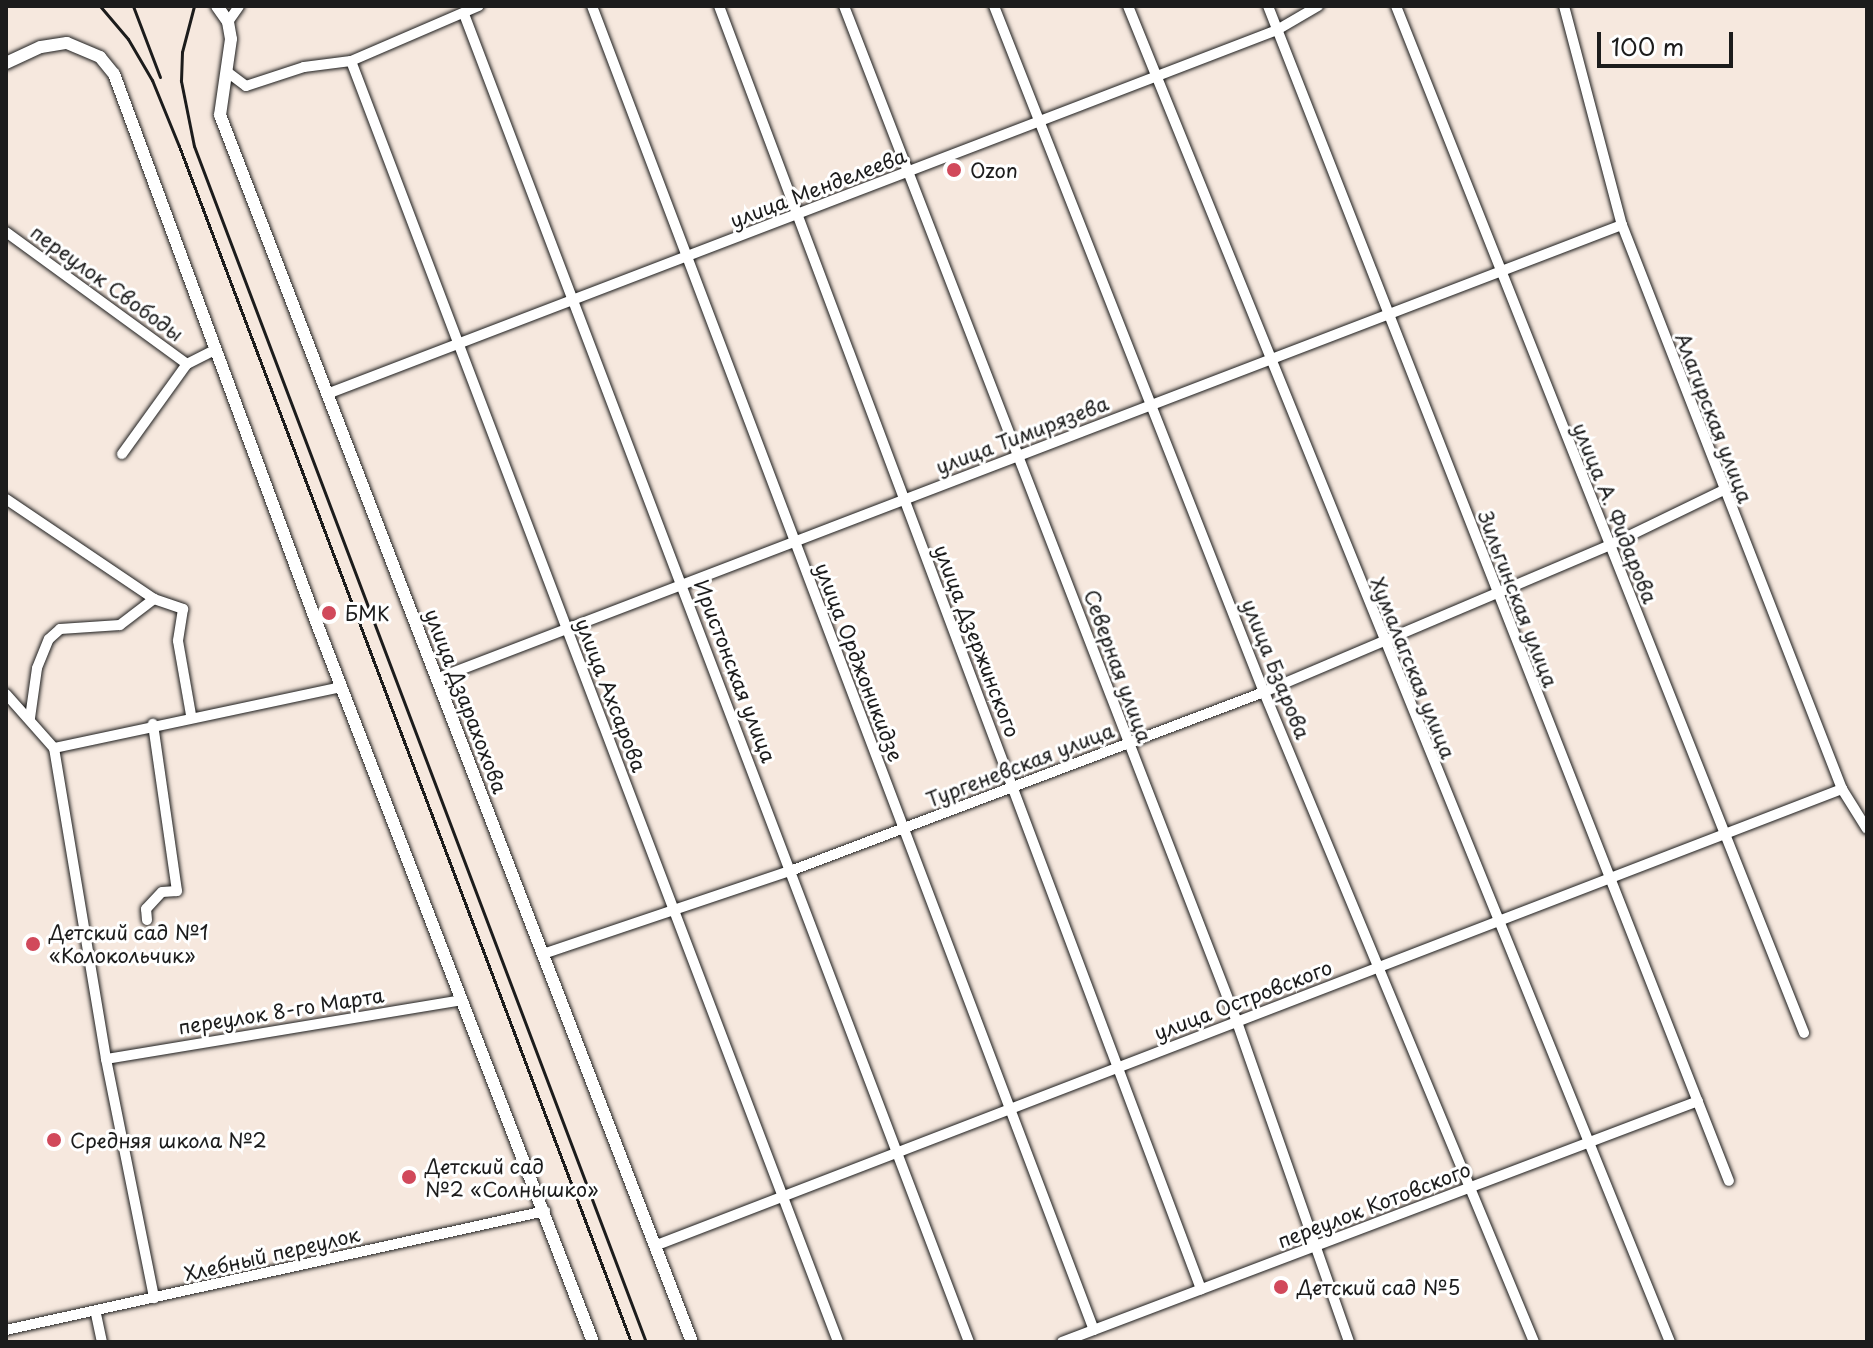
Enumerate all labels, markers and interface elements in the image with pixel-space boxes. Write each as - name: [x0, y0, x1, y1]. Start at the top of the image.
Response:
- scale bar: [1601, 16, 1737, 66]
- text: 100 m: [1611, 28, 1684, 64]
- street label: улица Менделеева: [726, 143, 910, 233]
- place label: Ozon: [970, 158, 1018, 182]
- marker: Ozon: [945, 161, 963, 179]
- street label: переулок Свободы: [26, 220, 188, 346]
- street label: Алагирская улица: [1670, 329, 1758, 507]
- street label: улица Тимирязева: [932, 391, 1112, 479]
- street label: улица А. Фидарова: [1568, 419, 1662, 607]
- street label: Зильгинская улица: [1473, 507, 1563, 691]
- street label: улица Дзержинского: [929, 541, 1025, 741]
- street label: улица Орджоникидзе: [810, 559, 908, 765]
- street label: Хумалагская улица: [1365, 573, 1461, 763]
- street label: Иристонская улица: [689, 576, 781, 766]
- street label: Северная улица: [1079, 586, 1157, 746]
- street label: улица Бзарова: [1237, 595, 1315, 743]
- place label: БМК: [345, 601, 389, 625]
- marker: БМК: [320, 604, 338, 622]
- street label: улица Дзарахохова: [420, 605, 512, 797]
- street label: улица Ахсарова: [571, 615, 651, 775]
- street label: Тургеневская улица: [922, 718, 1118, 812]
- place label: Детский сад №1 «Колокольчик»: [49, 920, 210, 967]
- marker: Детский сад №1 «Колокольчик»: [24, 935, 42, 953]
- street label: улица Островского: [1150, 955, 1336, 1045]
- street label: переулок 8-го Марта: [176, 983, 386, 1039]
- place label: Средняя школа №2: [70, 1128, 268, 1152]
- marker: Средняя школа №2: [45, 1131, 63, 1149]
- place label: Детский сад №2 «Солнышко»: [425, 1154, 598, 1201]
- street label: переулок Котовского: [1274, 1157, 1474, 1253]
- marker: Детский сад №2 «Солнышко»: [400, 1168, 418, 1186]
- street label: Хлебный переулок: [182, 1222, 362, 1286]
- place label: Детский сад №5: [1297, 1275, 1462, 1299]
- marker: Детский сад №5: [1272, 1278, 1290, 1296]

